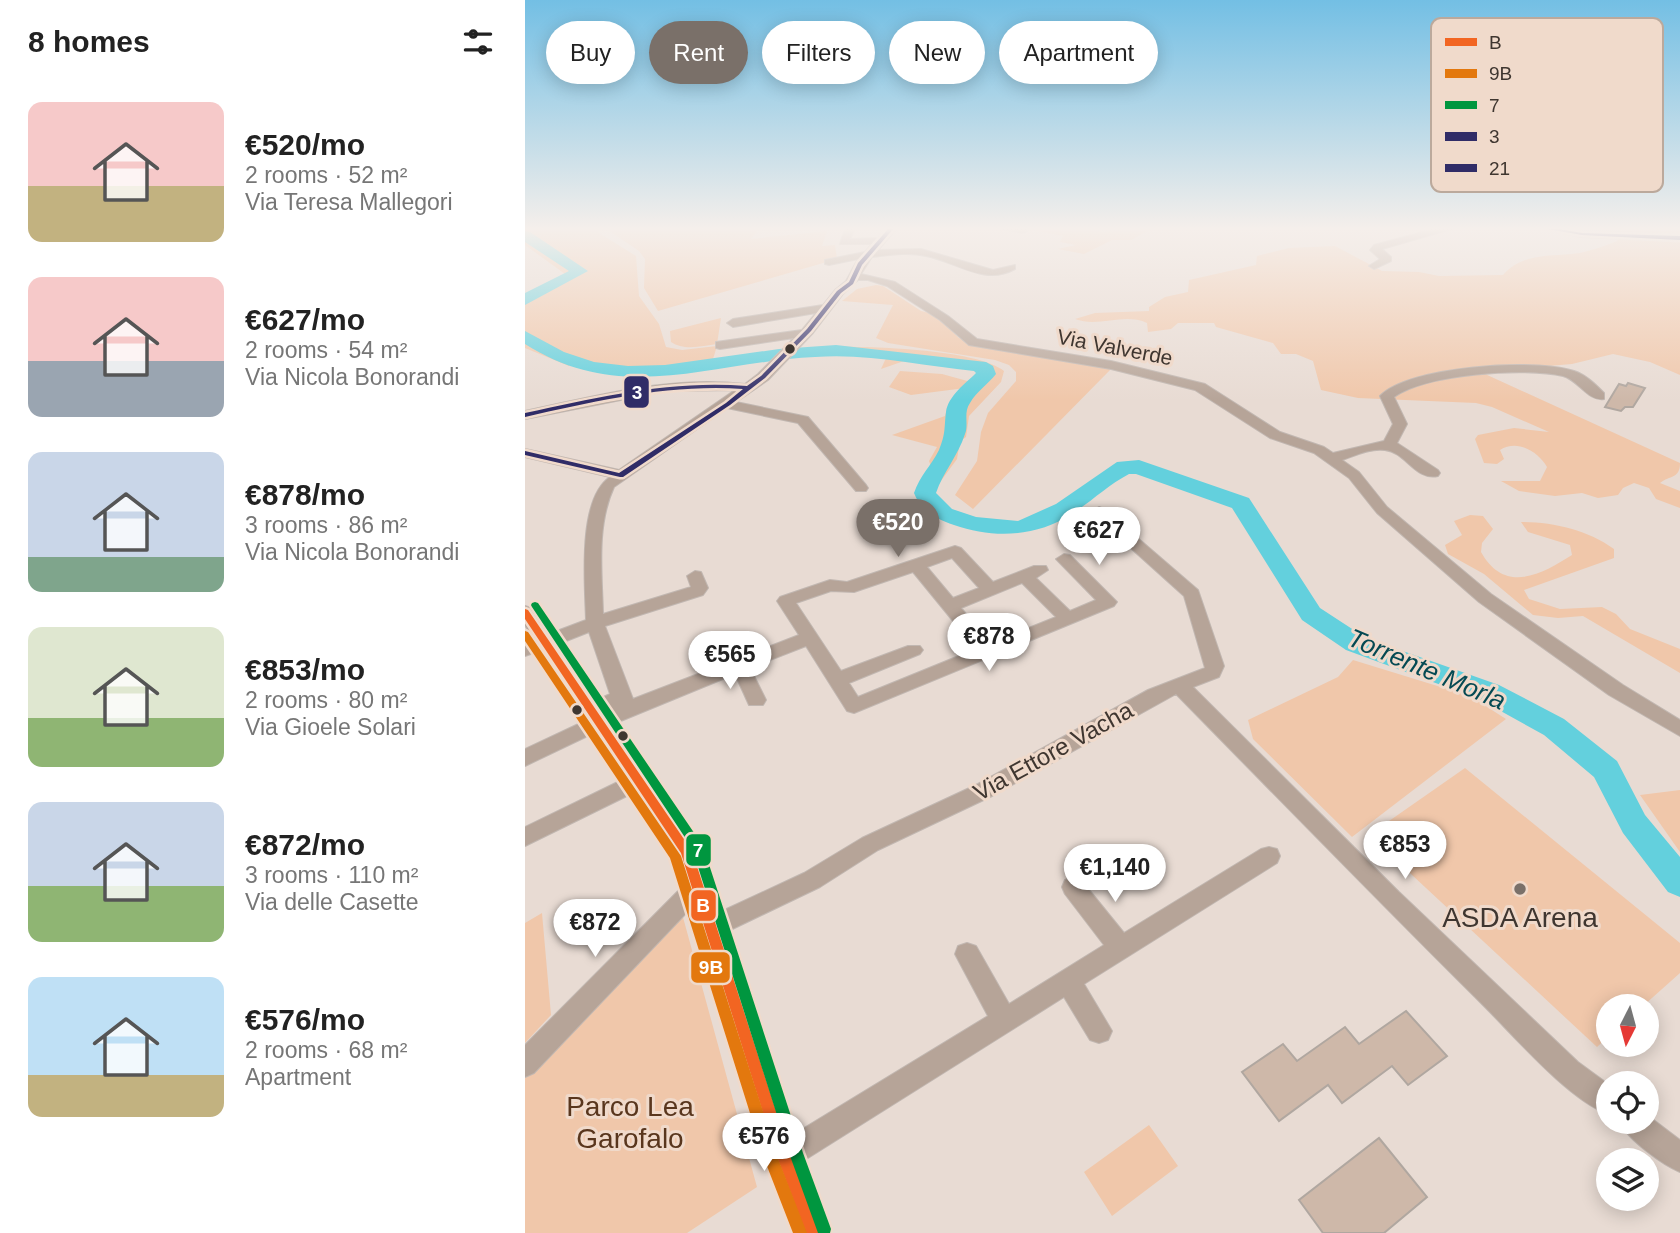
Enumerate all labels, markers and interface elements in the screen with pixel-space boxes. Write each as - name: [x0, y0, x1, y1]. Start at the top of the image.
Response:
- legend: [1431, 18, 1663, 192]
- chip: Buy: [546, 21, 635, 84]
- chip: Rent: [649, 21, 748, 84]
- chip: Filters: [762, 21, 875, 84]
- chip: New: [889, 21, 985, 84]
- chip: Apartment: [999, 21, 1158, 84]
- icon: filters: [459, 23, 497, 61]
- text: 8 homes: [28, 25, 150, 58]
- text: B: [1489, 32, 1502, 53]
- text: 9B: [1489, 63, 1512, 84]
- text: 7: [1489, 95, 1500, 116]
- text: 3: [1489, 126, 1500, 147]
- text: €520/mo: [245, 128, 365, 161]
- icon: home: [84, 130, 168, 214]
- text: 21: [1489, 158, 1510, 179]
- text: 2 rooms · 52 m²: [245, 162, 407, 188]
- text: Via Teresa Mallegori: [245, 189, 453, 215]
- text: €627/mo: [245, 303, 365, 336]
- icon: home: [84, 305, 168, 389]
- street label: Via Valverde: [1055, 325, 1175, 369]
- text: 2 rooms · 54 m²: [245, 337, 407, 363]
- unlabelled marker: [783, 342, 797, 356]
- text: Via Nicola Bonorandi: [245, 364, 459, 390]
- line badge: 3: [623, 375, 650, 409]
- text: 3: [632, 382, 642, 403]
- text: €878/mo: [245, 478, 365, 511]
- icon: home: [84, 480, 168, 564]
- pin: €520: [857, 500, 939, 559]
- pin: €627: [1058, 508, 1140, 567]
- text: €520: [872, 509, 924, 535]
- text: 3 rooms · 86 m²: [245, 512, 407, 538]
- text: €627: [1073, 517, 1125, 543]
- text: Via Nicola Bonorandi: [245, 539, 459, 565]
- pin: €878: [948, 614, 1030, 673]
- water label: Torrente Morla: [1344, 622, 1510, 716]
- text: €878: [963, 623, 1015, 649]
- pin: €565: [689, 632, 771, 691]
- text: €565: [704, 641, 756, 667]
- text: €853/mo: [245, 653, 365, 686]
- icon: home: [84, 655, 168, 739]
- text: 2 rooms · 80 m²: [245, 687, 407, 713]
- street label: Via Ettore Vacha: [969, 696, 1138, 806]
- unlabelled marker: [570, 703, 584, 717]
- text: Via Gioele Solari: [245, 714, 416, 740]
- unlabelled marker: [616, 729, 630, 743]
- pin: €853: [1364, 822, 1446, 881]
- text: €872/mo: [245, 828, 365, 861]
- icon: home: [84, 830, 168, 914]
- text: €853: [1379, 831, 1431, 857]
- line badge: 7: [685, 833, 712, 867]
- text: 7: [693, 840, 703, 861]
- pin: €1,140: [1058, 844, 1172, 904]
- text: €1,140: [1080, 854, 1150, 880]
- text: 3 rooms · 110 m²: [245, 862, 418, 888]
- marker: ASDA Arena: [1512, 881, 1528, 897]
- text: Via delle Casette: [245, 889, 418, 915]
- line badge: B: [690, 889, 717, 922]
- text: B: [696, 895, 710, 916]
- pin: €872: [554, 900, 636, 959]
- place label: ASDA Arena: [1442, 902, 1598, 933]
- text: €872: [569, 909, 621, 935]
- line badge: 9B: [690, 951, 731, 984]
- text: 9B: [699, 957, 723, 978]
- north arrow: [1596, 994, 1659, 1057]
- map controls: [1596, 994, 1659, 1211]
- text: €576/mo: [245, 1003, 365, 1036]
- icon: home: [84, 1005, 168, 1089]
- text: 2 rooms · 68 m²: [245, 1037, 407, 1063]
- text: Apartment: [245, 1064, 351, 1090]
- button: locate: [1596, 1071, 1659, 1134]
- park label: Parco Lea Garofalo: [566, 1091, 694, 1154]
- pin: €576: [723, 1114, 805, 1173]
- text: €576: [738, 1123, 790, 1149]
- button: layers: [1596, 1148, 1659, 1211]

